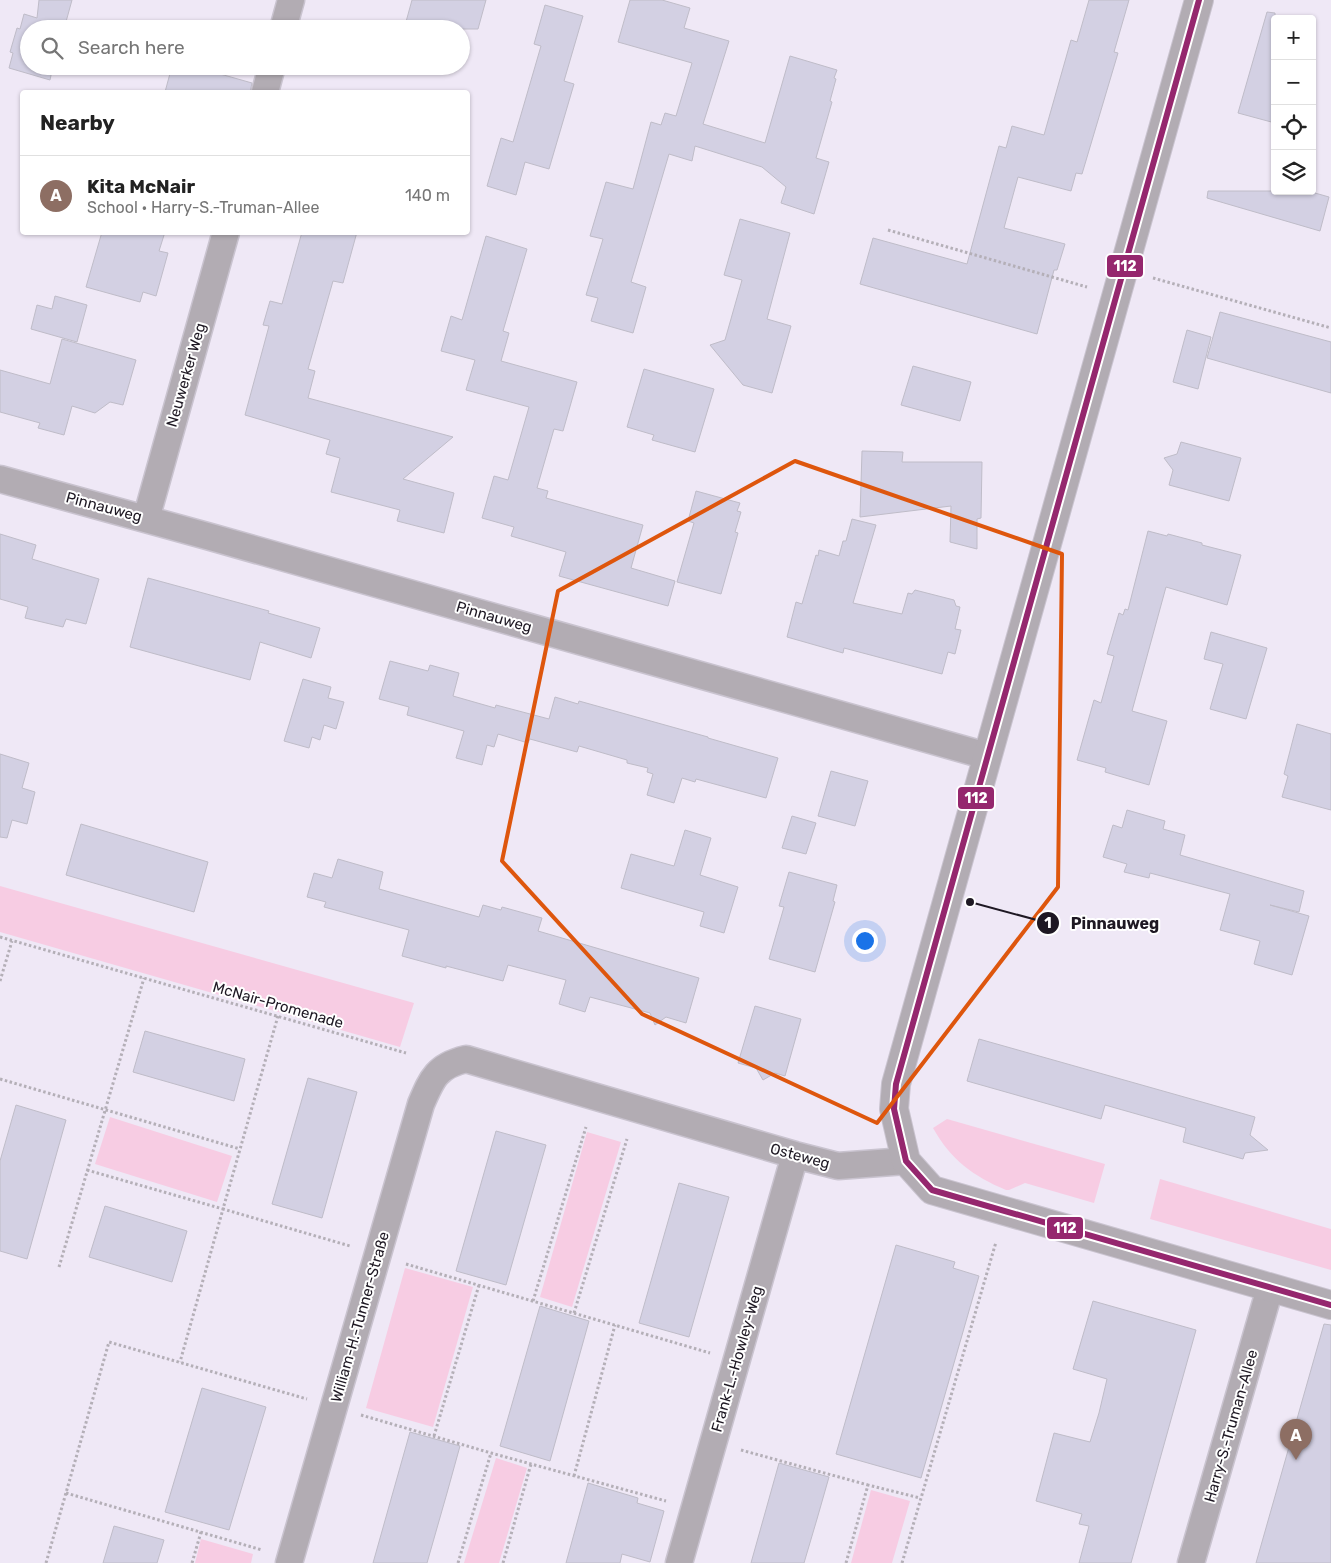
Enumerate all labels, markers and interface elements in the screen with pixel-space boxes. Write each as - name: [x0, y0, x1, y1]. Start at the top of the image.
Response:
- map controls: [1271, 15, 1316, 195]
- button: +: [1271, 15, 1316, 60]
- search box: [20, 20, 470, 75]
- icon: search: [38, 34, 66, 62]
- text: Search here: [78, 36, 185, 59]
- button: −: [1271, 60, 1316, 105]
- button: locate: [1271, 105, 1316, 150]
- text: Nearby: [40, 110, 115, 135]
- button: layers: [1271, 150, 1316, 195]
- text: Kita McNair: [87, 175, 195, 198]
- text: A: [50, 186, 62, 205]
- text: 140 m: [405, 186, 450, 205]
- text: School · Harry-S.-Truman-Allee: [87, 198, 319, 217]
- line badge: 112: [1106, 254, 1144, 278]
- text: 112: [1113, 258, 1137, 275]
- street label: Neuwerker Weg: [163, 321, 209, 429]
- street label: Pinnauweg: [64, 488, 144, 526]
- street label: Pinnauweg: [454, 598, 534, 636]
- line badge: 112: [957, 786, 995, 810]
- text: 112: [964, 790, 988, 807]
- callout: Pinnauweg: [1036, 908, 1169, 939]
- text: 1: [1044, 914, 1052, 932]
- text: Pinnauweg: [1071, 914, 1159, 933]
- your location: [852, 928, 878, 954]
- street label: McNair-Promenade: [211, 978, 345, 1032]
- street label: Osteweg: [768, 1139, 832, 1173]
- line badge: 112: [1046, 1216, 1084, 1240]
- text: 112: [1053, 1220, 1077, 1237]
- street label: William-H.-Tunner-Straße: [327, 1230, 393, 1404]
- street label: Frank-L.-Howley-Weg: [708, 1284, 766, 1434]
- street label: Harry-S.-Truman-Allee: [1201, 1348, 1261, 1504]
- pin: A: [1280, 1419, 1312, 1460]

